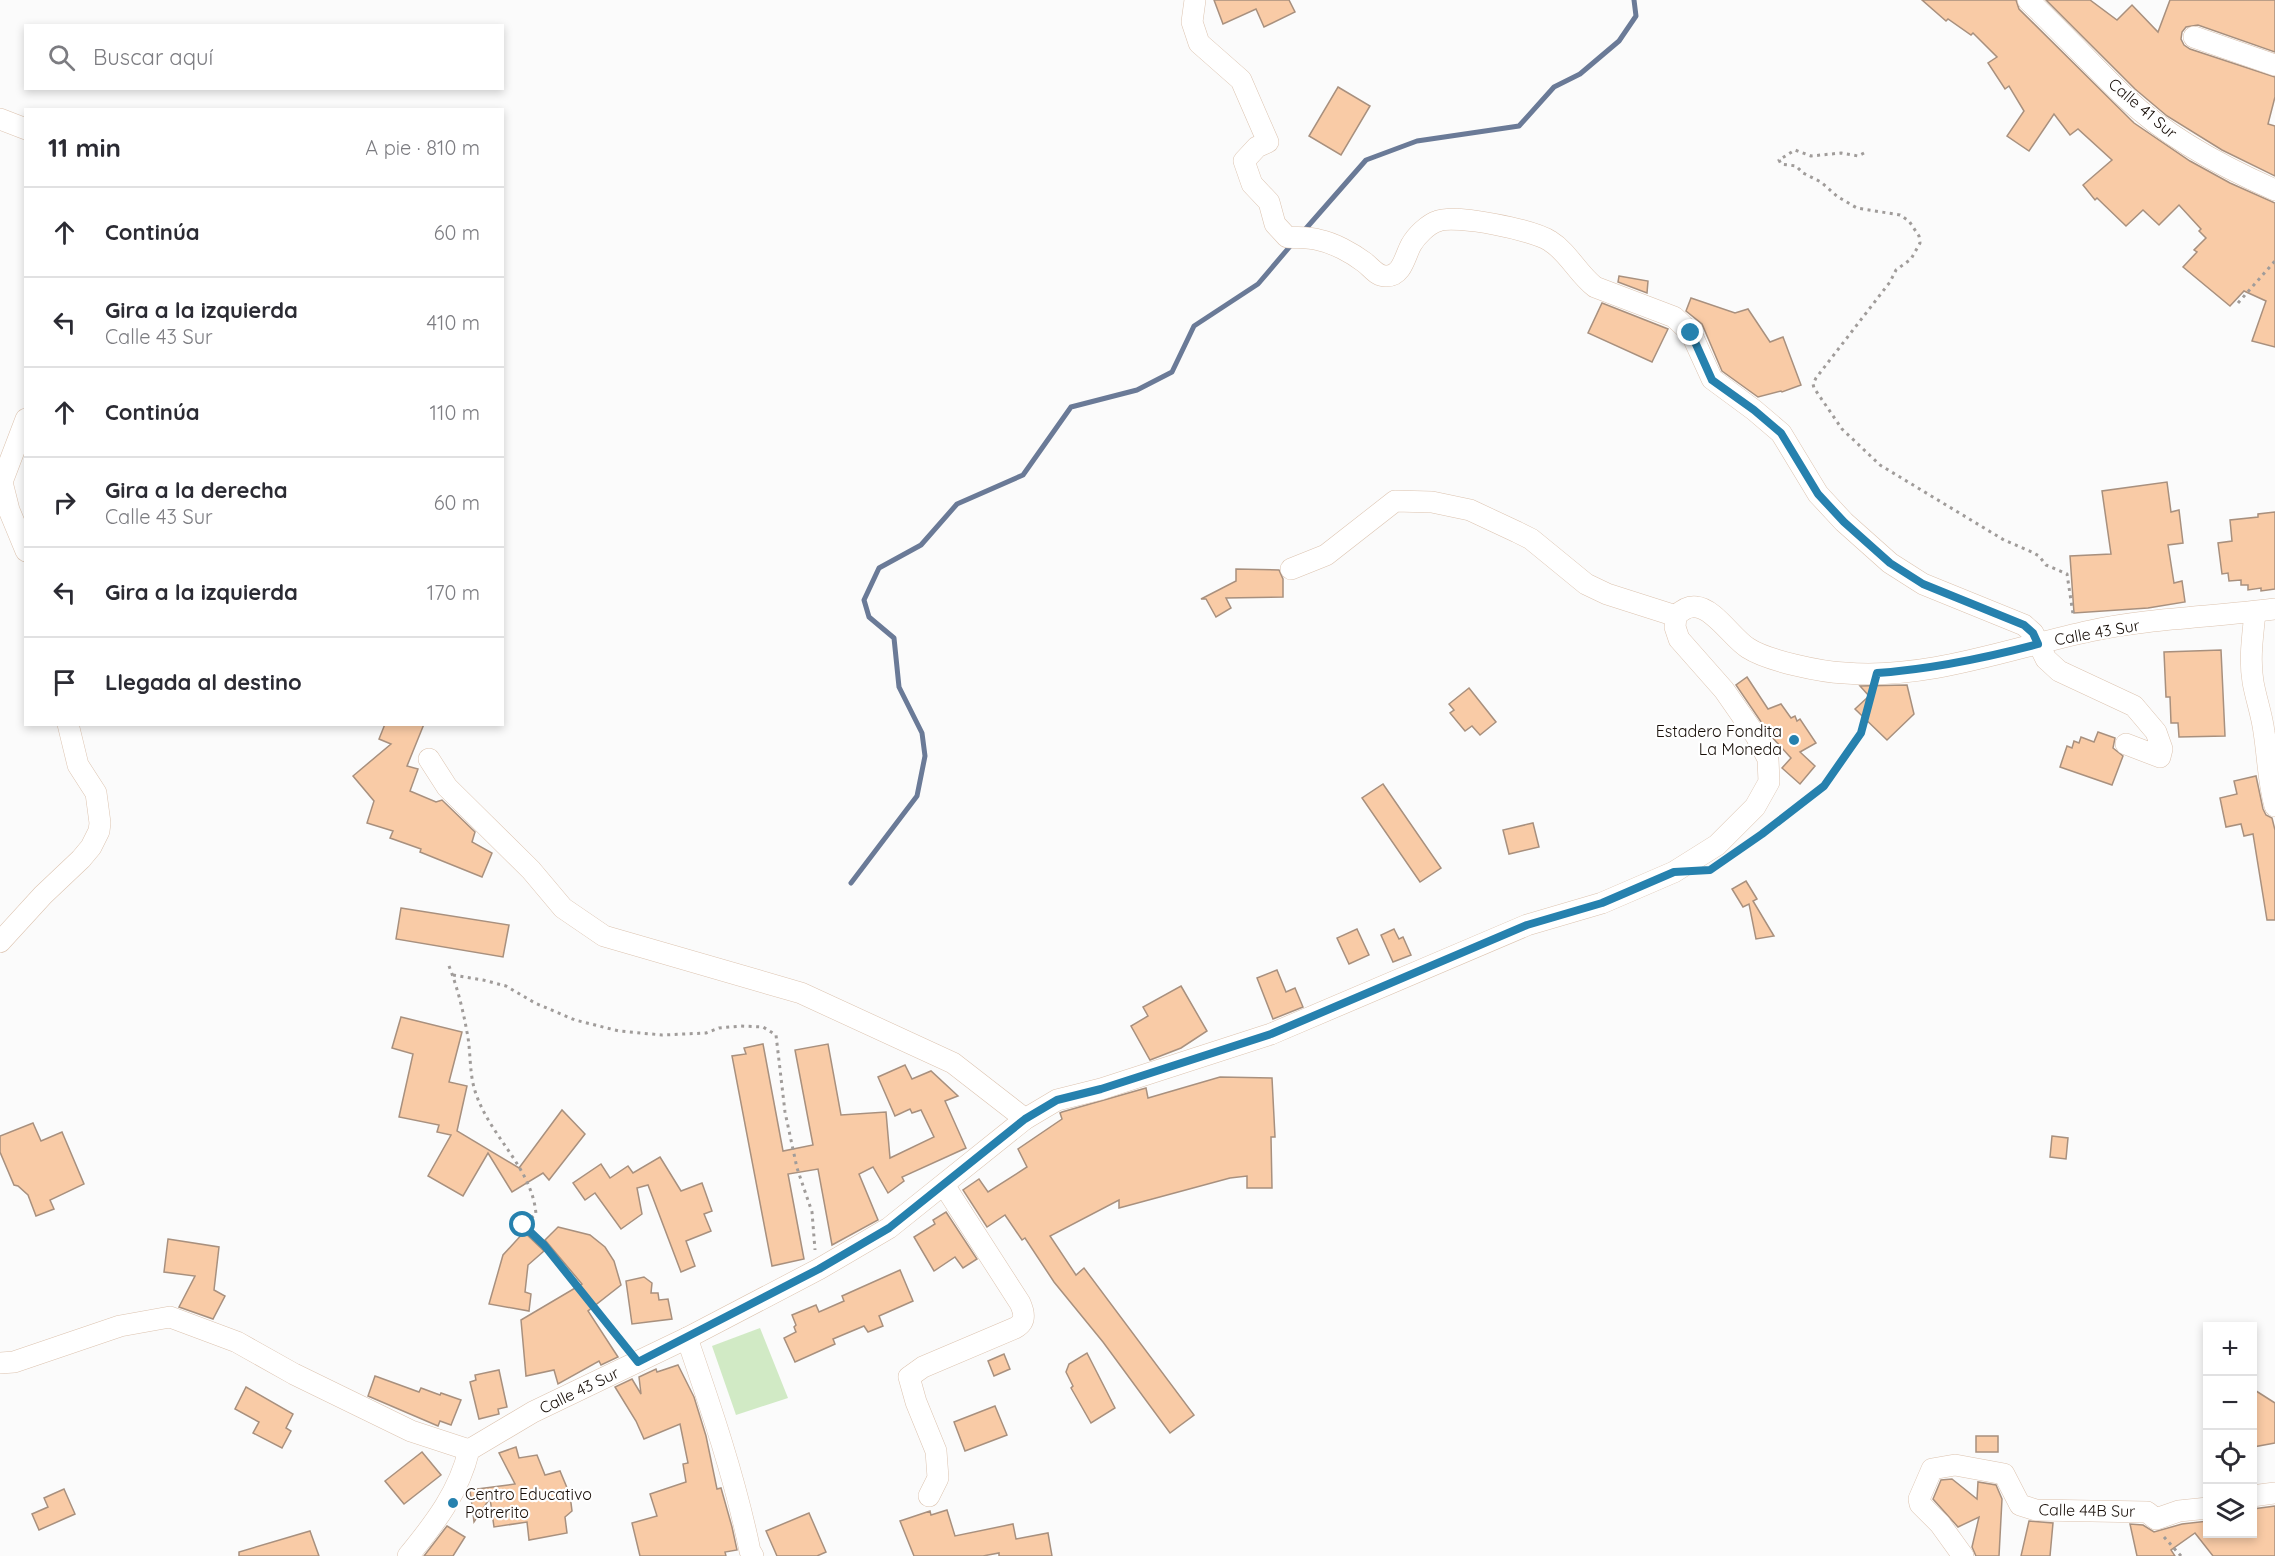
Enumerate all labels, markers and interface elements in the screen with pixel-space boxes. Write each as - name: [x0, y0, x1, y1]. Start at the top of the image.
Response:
- search box: [24, 24, 504, 90]
- icon: search: [45, 41, 78, 74]
- text: Buscar aquí: [93, 43, 213, 71]
- street label: Calle 41 Sur: [2105, 73, 2181, 143]
- text: 11 min: [48, 131, 121, 164]
- text: A pie · 810 m: [365, 135, 480, 160]
- icon: ahead: [48, 216, 81, 249]
- text: Continúa: [105, 218, 200, 246]
- text: 60 m: [434, 220, 480, 245]
- text: Gira a la izquierda: [105, 296, 298, 324]
- icon: left: [48, 306, 81, 339]
- text: 410 m: [427, 310, 480, 335]
- route end: [1677, 319, 1703, 345]
- text: Calle 43 Sur: [105, 324, 213, 349]
- icon: ahead: [48, 396, 81, 429]
- text: Continúa: [105, 398, 200, 426]
- text: 110 m: [430, 400, 480, 425]
- text: Gira a la derecha: [105, 476, 288, 504]
- icon: right: [48, 486, 81, 519]
- text: 60 m: [434, 490, 480, 515]
- text: Calle 43 Sur: [105, 504, 213, 529]
- icon: left: [48, 576, 81, 609]
- text: Gira a la izquierda: [105, 578, 298, 606]
- text: 170 m: [427, 580, 480, 605]
- street label: Calle 43 Sur: [2053, 615, 2141, 649]
- icon: arrive: [48, 666, 81, 699]
- text: Llegada al destino: [105, 668, 302, 696]
- place label: Estadero Fondita La Moneda: [1656, 721, 1782, 759]
- marker: Estadero Fondita La Moneda: [1787, 733, 1801, 747]
- route start: [509, 1211, 535, 1237]
- map controls: [2203, 1322, 2257, 1538]
- button: +: [2203, 1322, 2257, 1376]
- street label: Calle 43 Sur: [536, 1362, 622, 1418]
- button: −: [2203, 1376, 2257, 1430]
- button: locate: [2203, 1430, 2257, 1484]
- place label: Centro Educativo Potrerito: [465, 1484, 592, 1522]
- button: layers: [2203, 1484, 2257, 1538]
- marker: Centro Educativo Potrerito: [446, 1496, 460, 1510]
- street label: Calle 44B Sur: [2039, 1499, 2135, 1521]

